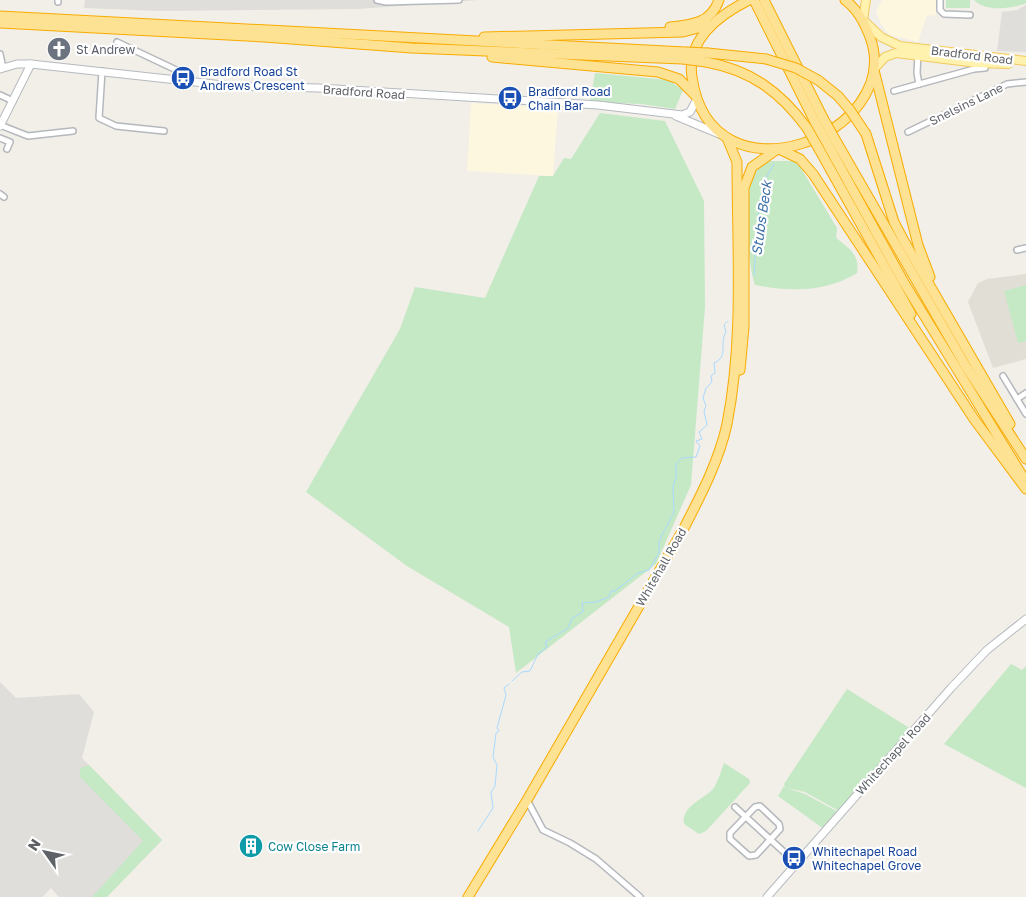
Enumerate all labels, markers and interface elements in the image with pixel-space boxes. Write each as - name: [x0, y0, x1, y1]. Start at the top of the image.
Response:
- church icon: St Andrew: [46, 36, 72, 62]
- place label: St Andrew: [76, 42, 135, 57]
- street label: Bradford Road: [930, 43, 1014, 67]
- place label: Bradford Road St Andrews Crescent: [200, 64, 305, 93]
- bus stop icon: Bradford Road St Andrews Crescent: [170, 65, 196, 91]
- street label: Snelsins Lane: [927, 80, 1005, 128]
- street label: Bradford Road: [322, 82, 406, 102]
- place label: Bradford Road Chain Bar: [528, 84, 611, 113]
- bus stop icon: Bradford Road Chain Bar: [497, 85, 523, 111]
- water label: Stubs Beck: [747, 177, 775, 256]
- street label: Whitehall Road: [632, 525, 690, 609]
- street label: Whitechapel Road: [852, 710, 934, 798]
- north arrow: [20, 827, 70, 877]
- building icon: Cow Close Farm: [238, 833, 264, 859]
- text: N: [24, 836, 44, 854]
- place label: Cow Close Farm: [268, 839, 360, 854]
- place label: Whitechapel Road Whitechapel Grove: [812, 844, 921, 873]
- bus stop icon: Whitechapel Road Whitechapel Grove: [781, 845, 807, 871]

